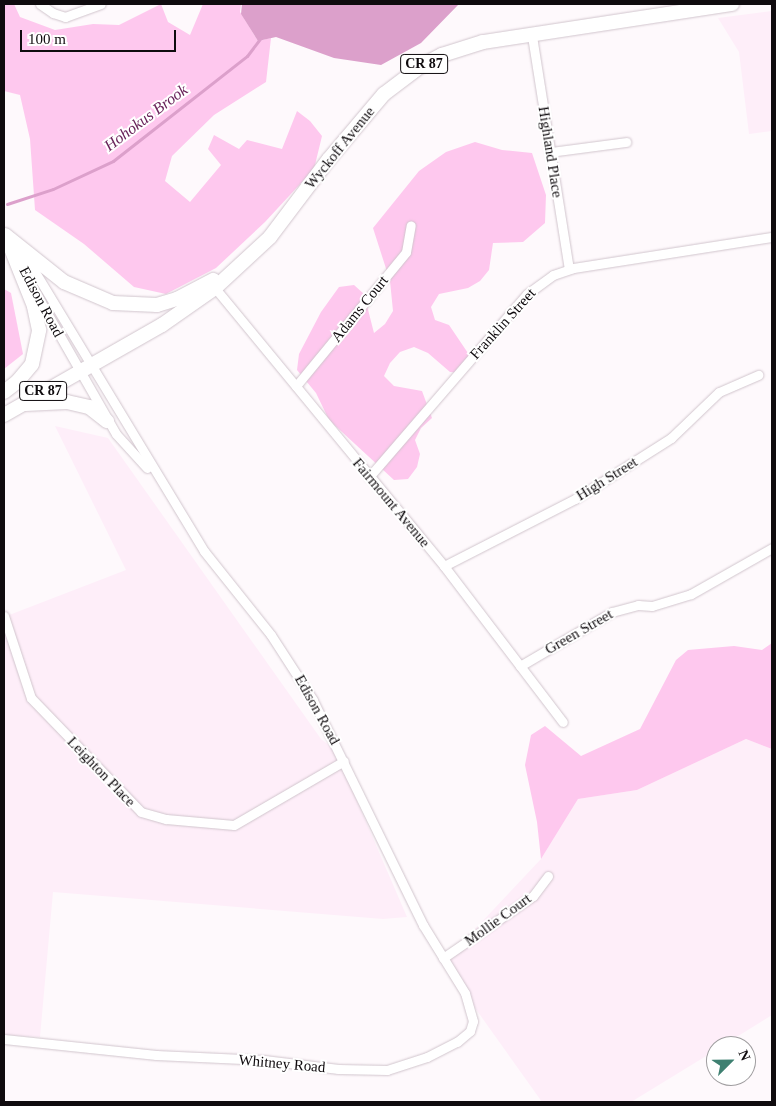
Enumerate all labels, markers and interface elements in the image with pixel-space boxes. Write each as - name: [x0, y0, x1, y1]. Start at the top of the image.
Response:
- scale bar: [22, 20, 179, 52]
- text: 100 m: [28, 31, 66, 47]
- road number: CR 87: [399, 52, 449, 76]
- water label: Hohokus Brook: [101, 80, 191, 156]
- street label: Wyckoff Avenue: [301, 103, 379, 193]
- street label: Highland Place: [534, 105, 566, 199]
- street label: Edison Road: [15, 264, 67, 340]
- street label: Adams Court: [328, 272, 392, 346]
- street label: Franklin Street: [466, 285, 540, 363]
- road number: CR 87: [18, 380, 68, 402]
- street label: High Street: [573, 453, 641, 505]
- street label: Fairmount Avenue: [348, 454, 434, 552]
- street label: Green Street: [542, 605, 616, 659]
- street label: Edison Road: [290, 672, 344, 748]
- street label: Leighton Place: [63, 733, 139, 811]
- street label: Mollie Court: [461, 890, 535, 950]
- north arrow: [706, 1036, 756, 1086]
- text: N: [735, 1048, 753, 1063]
- street label: Whitney Road: [238, 1051, 326, 1077]

